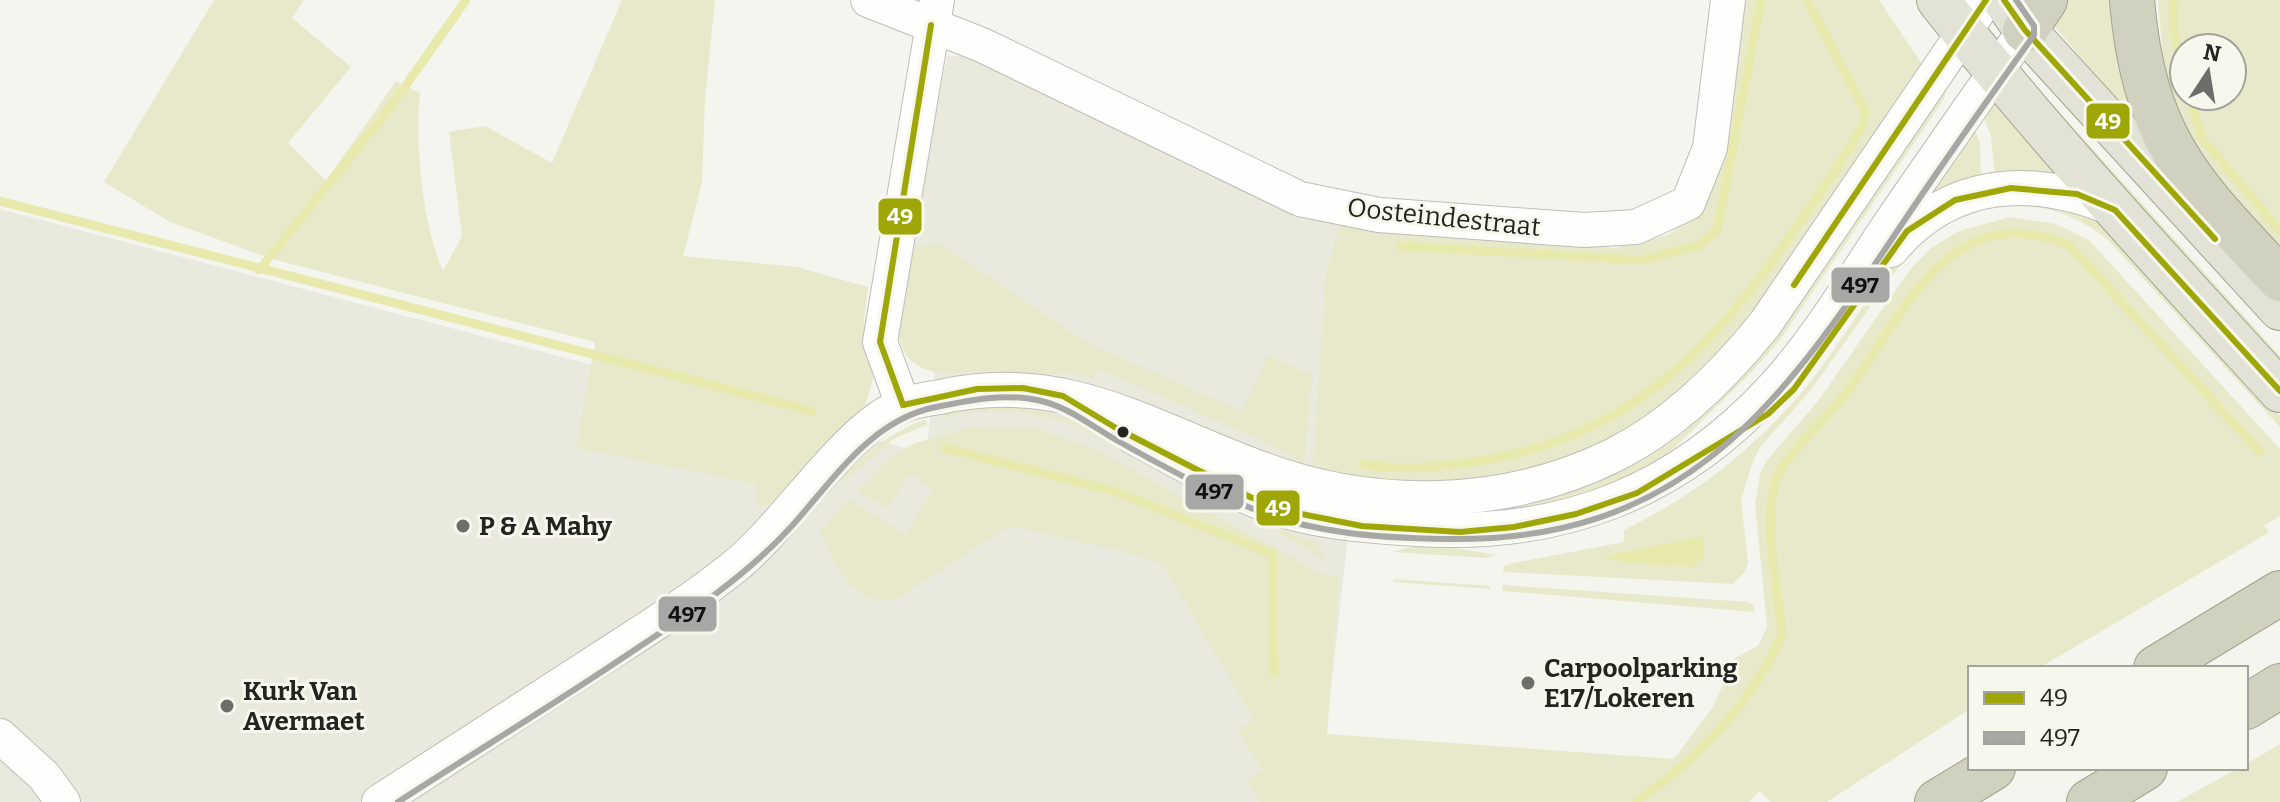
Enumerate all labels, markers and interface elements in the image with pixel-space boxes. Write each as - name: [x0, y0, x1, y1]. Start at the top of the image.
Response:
- north arrow: [2168, 32, 2248, 112]
- text: N: [2201, 38, 2223, 68]
- line badge: 49: [2085, 102, 2131, 140]
- text: 49: [2095, 108, 2121, 135]
- street label: Oosteindestraat: [1346, 192, 1543, 243]
- line badge: 49: [877, 197, 923, 236]
- text: 49: [887, 203, 913, 230]
- line badge: 497: [1830, 266, 1891, 304]
- text: 497: [1841, 272, 1879, 299]
- unlabelled marker: [1115, 424, 1131, 440]
- line badge: 497: [1184, 473, 1245, 511]
- text: 497: [1195, 478, 1233, 505]
- line badge: 49: [1255, 489, 1301, 527]
- text: 49: [1265, 495, 1291, 522]
- place label: P & A Mahy: [479, 511, 613, 542]
- marker: P & A Mahy: [454, 517, 472, 535]
- line badge: 497: [657, 595, 718, 633]
- text: 497: [668, 601, 706, 628]
- place label: Carpoolparking E17/Lokeren: [1544, 653, 1738, 714]
- legend: [1968, 666, 2248, 770]
- marker: Carpoolparking E17/Lokeren: [1519, 674, 1537, 692]
- place label: Kurk Van Avermaet: [243, 676, 365, 737]
- text: 49: [2040, 684, 2068, 712]
- marker: Kurk Van Avermaet: [218, 697, 236, 715]
- text: 497: [2040, 724, 2080, 752]

